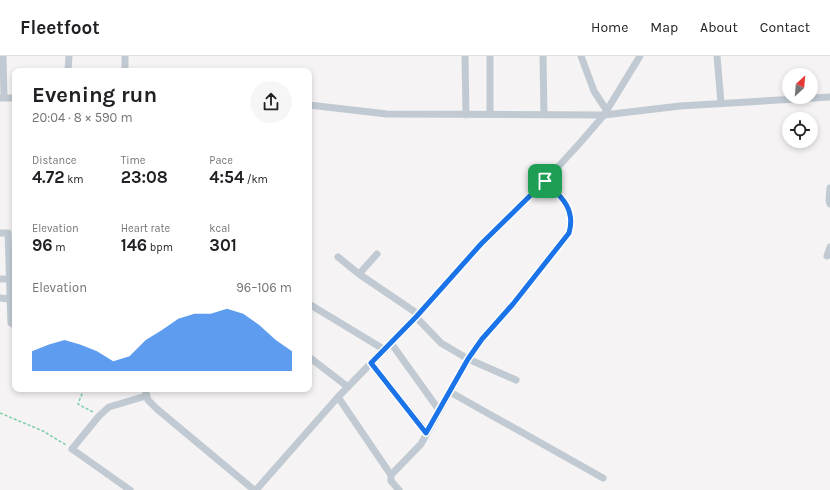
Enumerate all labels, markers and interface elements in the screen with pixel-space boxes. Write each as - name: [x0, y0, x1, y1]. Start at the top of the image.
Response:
- text: Fleetfoot: [20, 17, 100, 39]
- text: Home: [591, 19, 628, 36]
- text: Map: [650, 19, 678, 36]
- text: About: [700, 19, 738, 36]
- text: Contact: [760, 19, 810, 36]
- north arrow: [782, 68, 818, 104]
- map controls: [782, 68, 818, 148]
- button: share: [250, 81, 292, 123]
- text: Evening run: [32, 82, 157, 108]
- text: 20:04 · 8 × 590 m: [32, 110, 133, 125]
- button: locate: [782, 112, 818, 148]
- text: Distance: [32, 154, 76, 167]
- text: Time: [121, 154, 145, 167]
- text: Pace: [209, 154, 233, 167]
- pin: [528, 164, 562, 198]
- text: 4.72: [32, 167, 65, 187]
- text: 23:08: [121, 167, 168, 187]
- text: 4:54: [209, 167, 244, 187]
- icon: arrive: [534, 170, 556, 192]
- text: km: [65, 173, 84, 186]
- text: /km: [244, 173, 268, 186]
- text: Elevation: [32, 222, 79, 235]
- text: Heart rate: [121, 222, 170, 235]
- text: kcal: [209, 222, 230, 235]
- text: 96: [32, 235, 53, 255]
- text: 146: [121, 235, 147, 255]
- text: 301: [209, 235, 237, 255]
- text: m: [53, 241, 66, 254]
- text: bpm: [147, 241, 173, 254]
- text: Elevation: [32, 280, 87, 295]
- text: 96–106 m: [236, 280, 292, 295]

